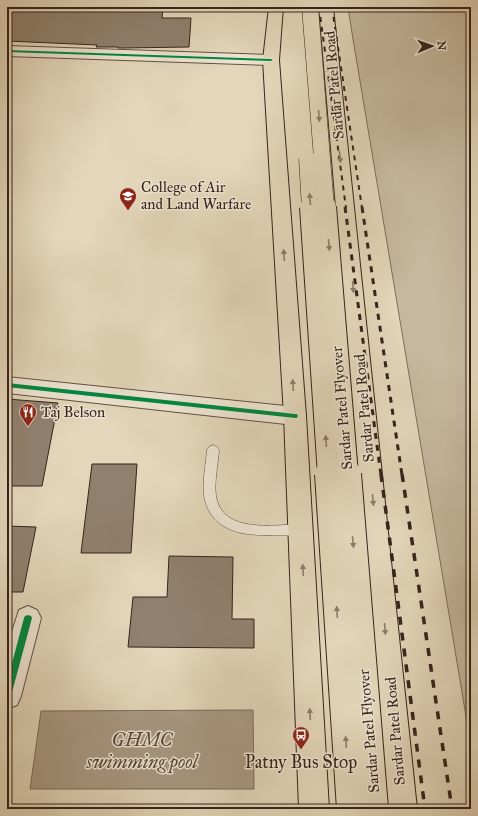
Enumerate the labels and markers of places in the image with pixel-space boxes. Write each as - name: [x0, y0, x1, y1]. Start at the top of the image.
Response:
- place label: College of Air and Land Warfare: [141, 178, 251, 213]
- school or university icon: College of Air and Land Warfare: [118, 186, 138, 211]
- restaurant icon: Taj Belson: [18, 402, 38, 427]
- place label: Taj Belson: [41, 403, 105, 421]
- bus stop icon: Patny Bus Stop: [291, 725, 311, 750]
- place label: Patny Bus Stop: [245, 751, 357, 773]

